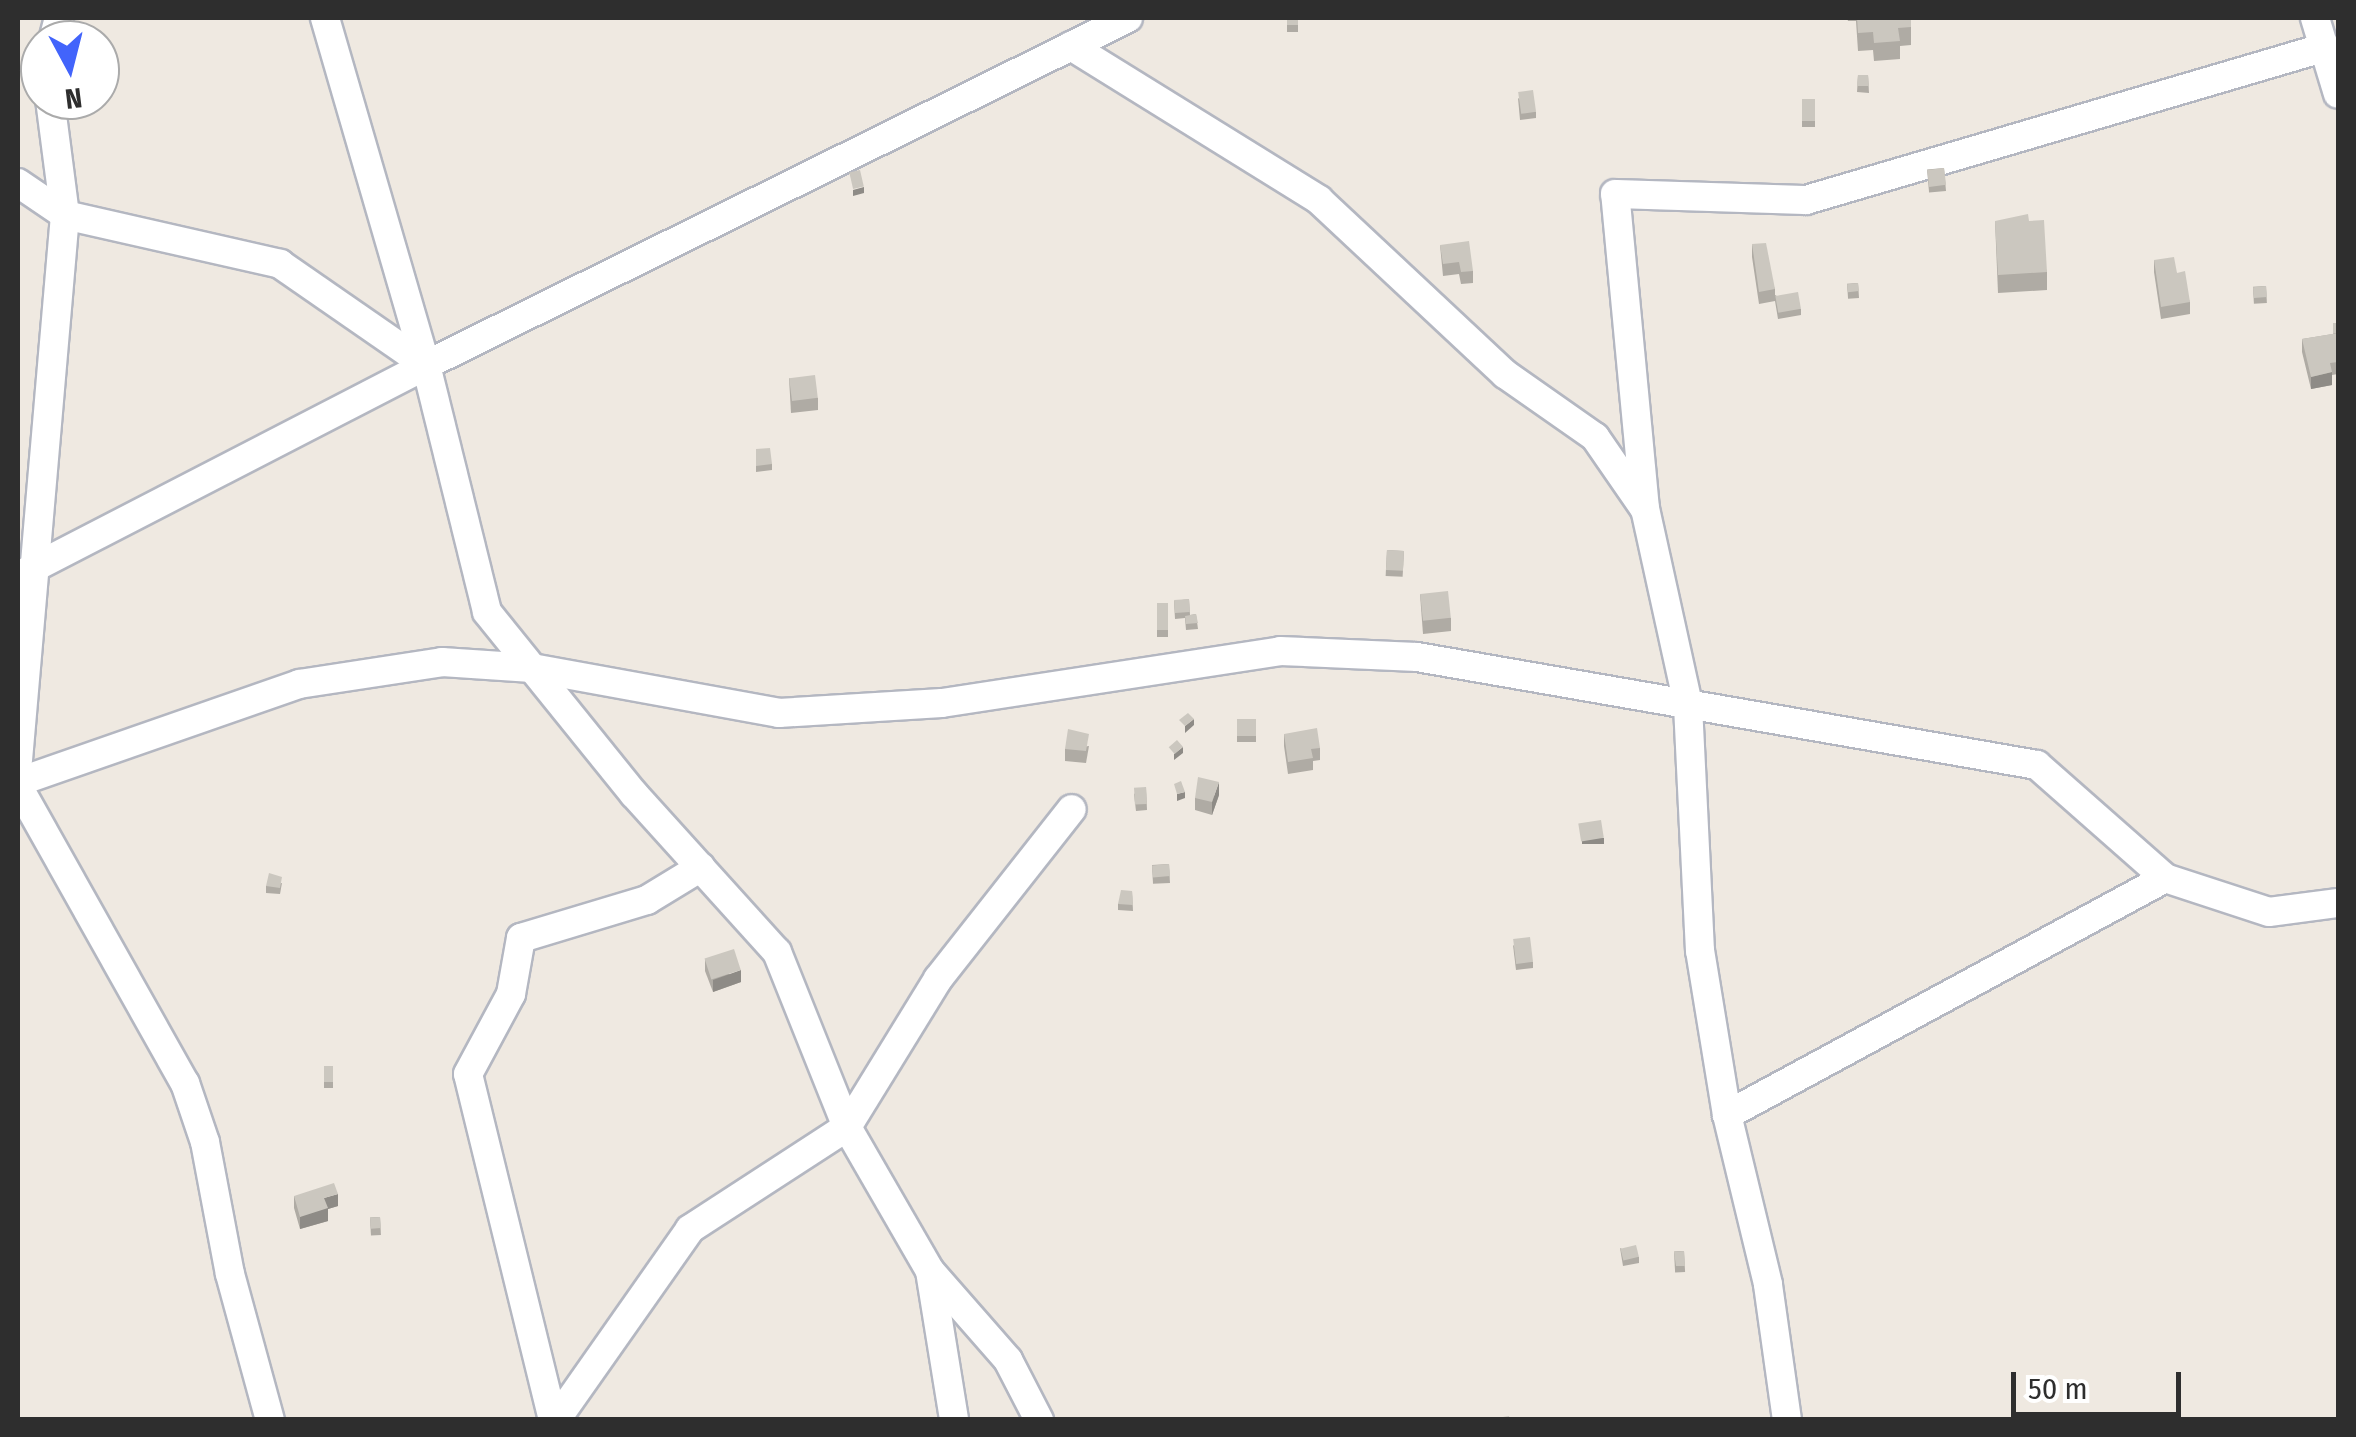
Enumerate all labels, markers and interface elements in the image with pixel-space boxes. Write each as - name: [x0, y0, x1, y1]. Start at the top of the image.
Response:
- north arrow: [20, 20, 120, 120]
- text: N: [63, 81, 84, 116]
- scale bar: [2016, 1352, 2186, 1414]
- text: 50 m: [2028, 1371, 2088, 1407]

